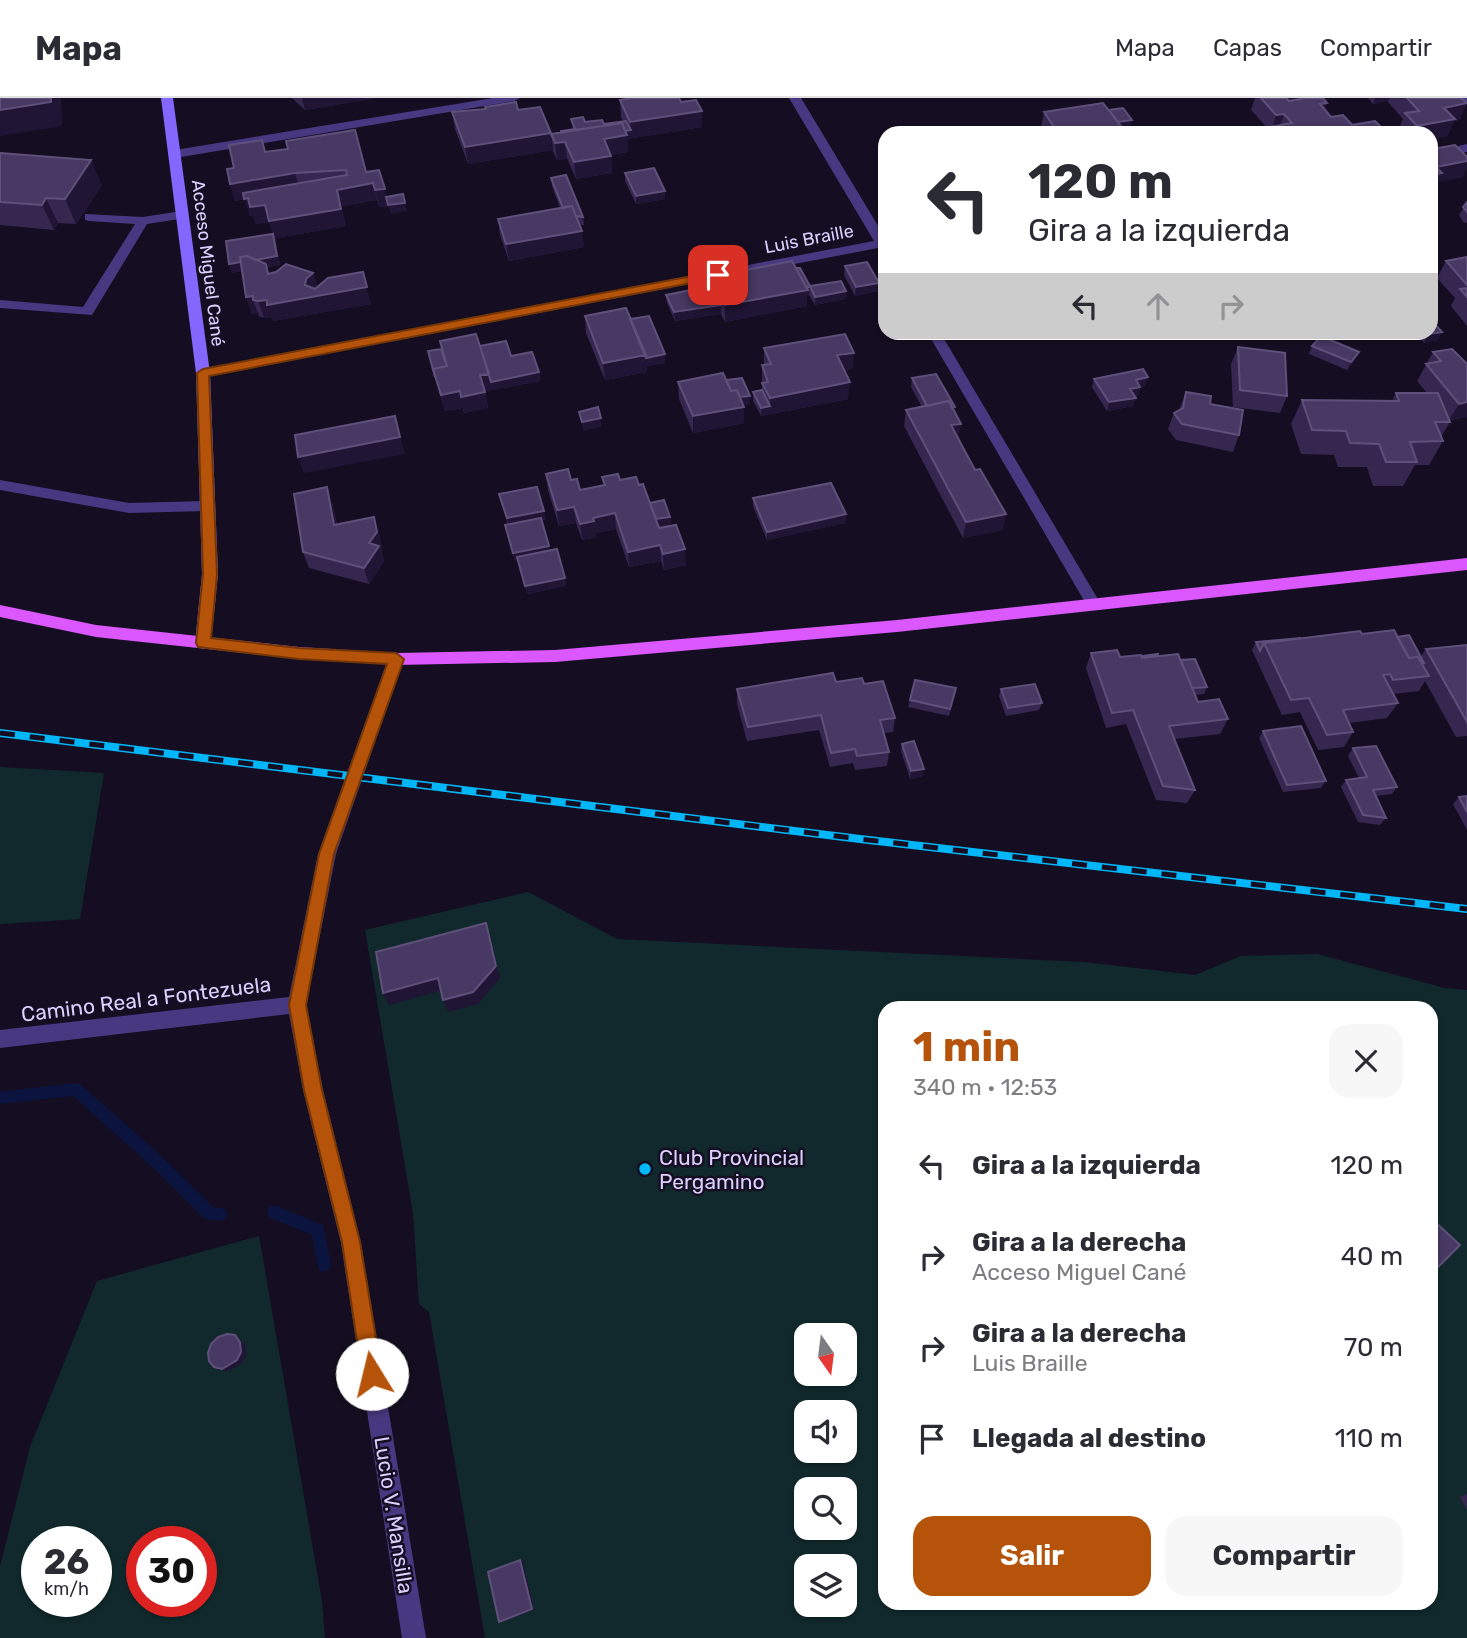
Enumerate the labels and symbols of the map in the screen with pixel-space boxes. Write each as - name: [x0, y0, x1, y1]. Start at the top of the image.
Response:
- street label: Acceso Miguel Cané: [187, 178, 229, 348]
- street label: Luis Braille: [762, 220, 856, 258]
- pin: [688, 245, 748, 305]
- street label: Camino Real a Fontezuela: [20, 971, 272, 1027]
- place label: Club Provincial Pergamino: [659, 1145, 804, 1194]
- marker: Club Provincial Pergamino: [637, 1161, 653, 1177]
- north arrow: [794, 1323, 858, 1386]
- position arrow: [335, 1337, 409, 1411]
- street label: Lucio V. Mansilla: [369, 1435, 419, 1595]
- speed limit sign: 30: [126, 1526, 217, 1617]

